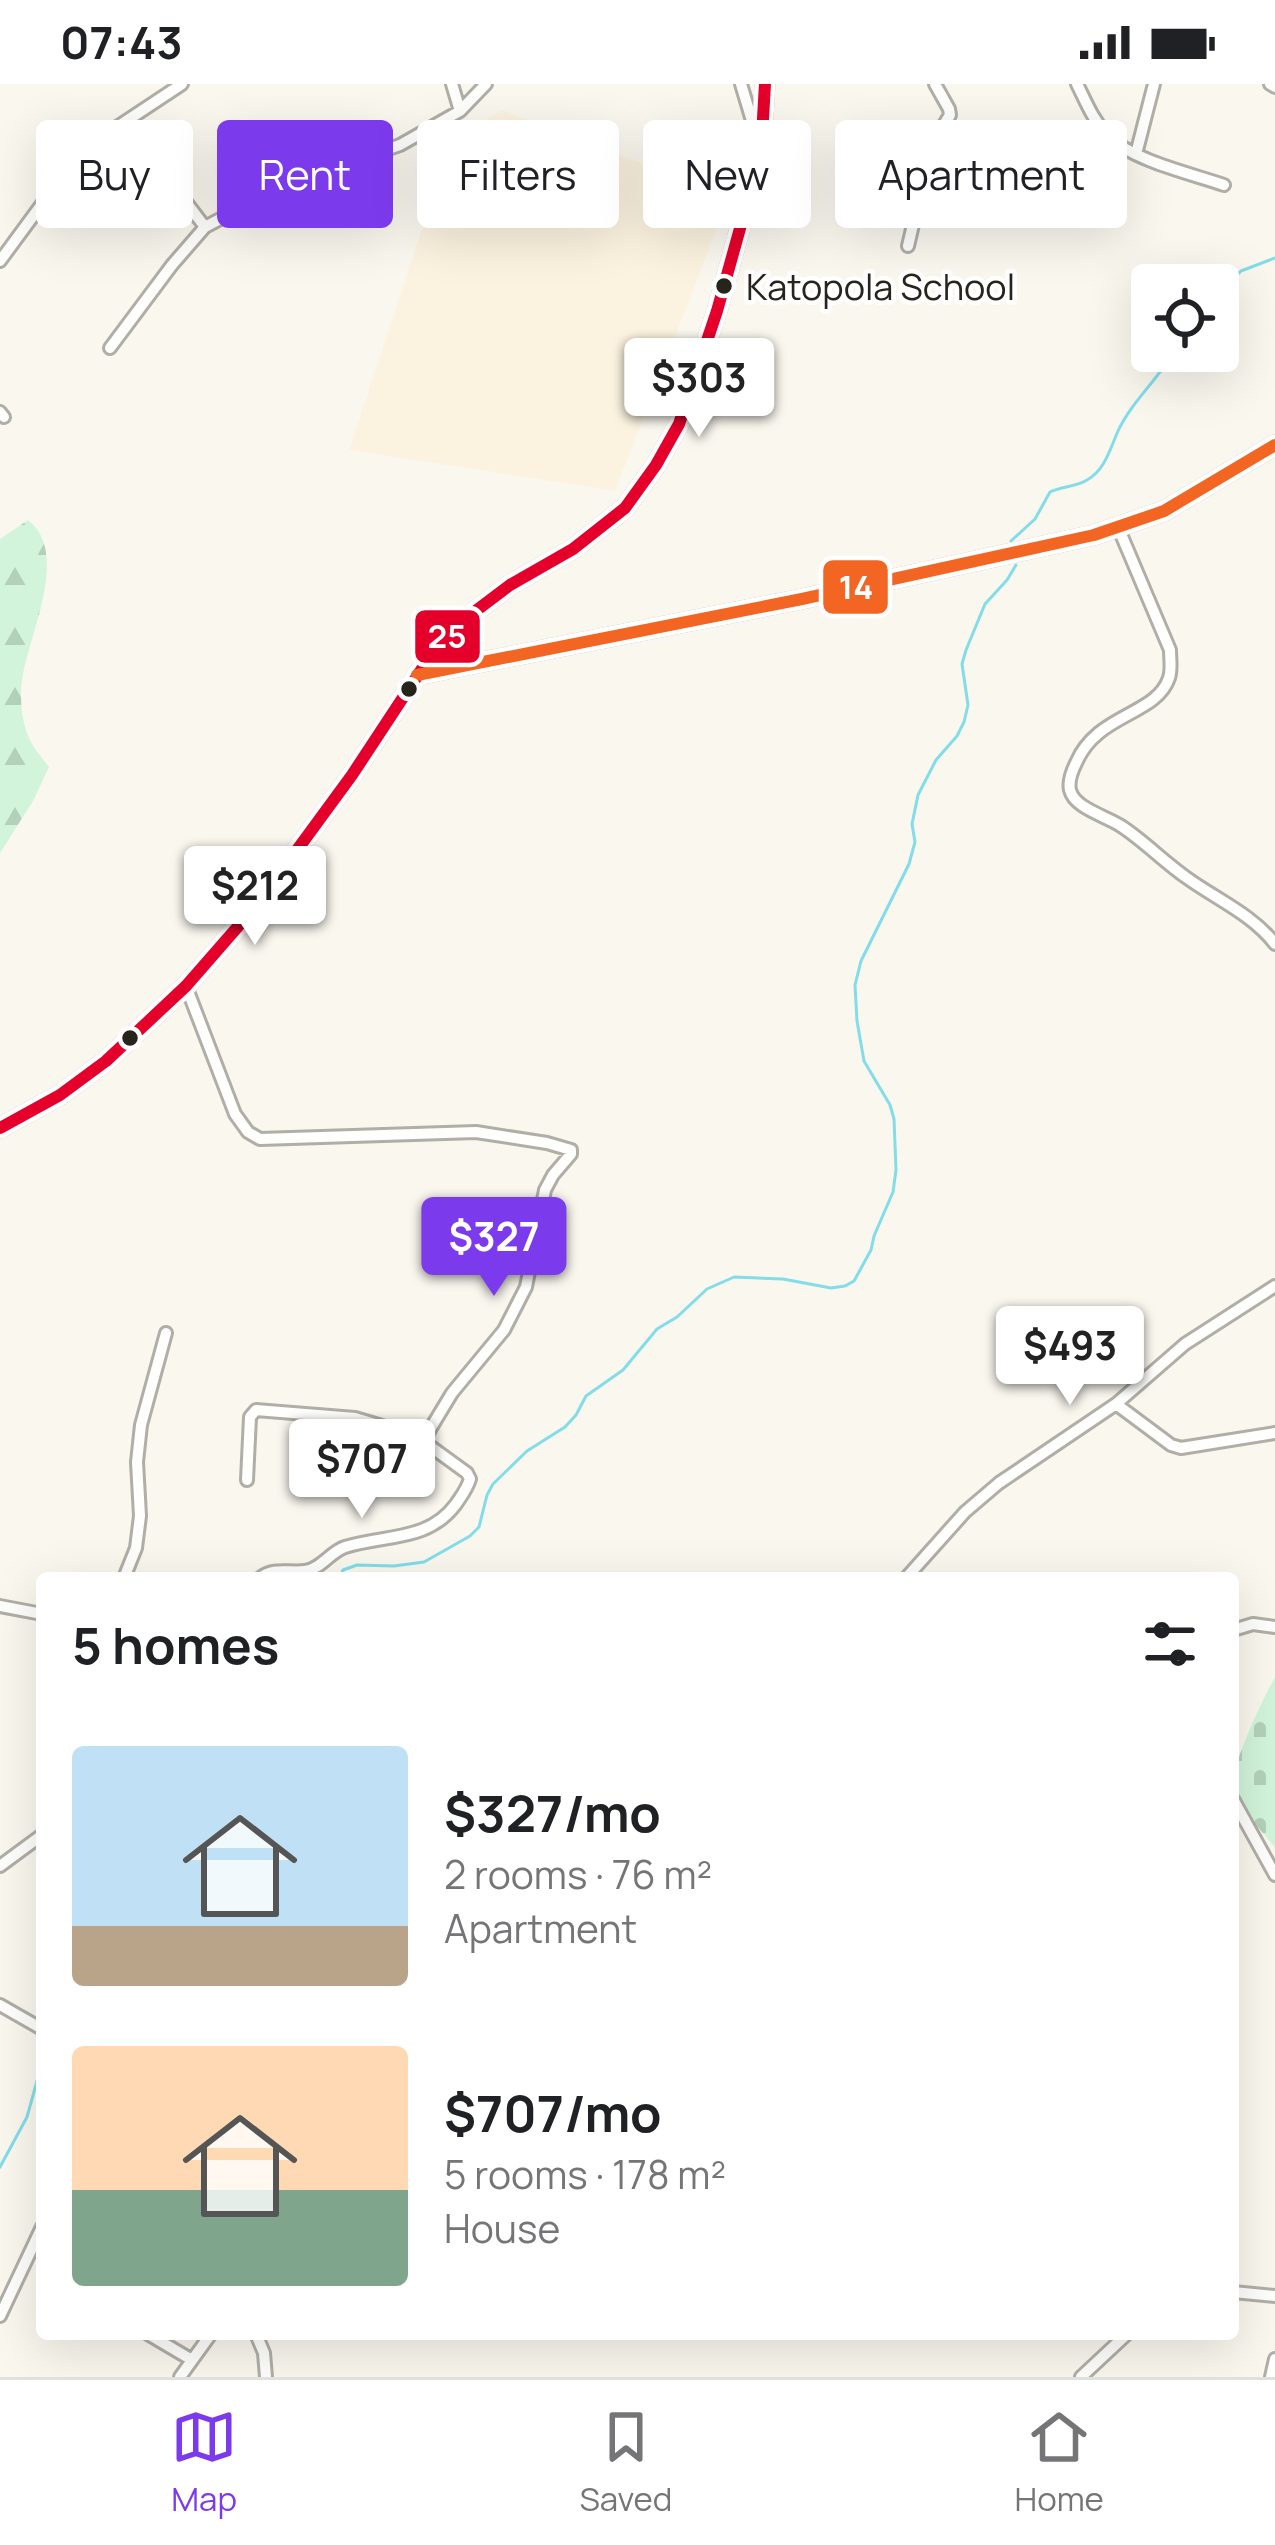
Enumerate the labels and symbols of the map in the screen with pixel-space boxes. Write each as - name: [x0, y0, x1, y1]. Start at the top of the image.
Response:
- place label: Katopola School: [746, 262, 1015, 311]
- marker: Katopola School: [713, 275, 735, 297]
- pin: $303: [628, 338, 770, 440]
- line badge: 14: [821, 558, 890, 616]
- text: 14: [839, 564, 873, 609]
- line badge: 25: [413, 608, 482, 665]
- text: 25: [428, 613, 467, 658]
- unlabelled marker: [398, 678, 420, 700]
- pin: $212: [184, 846, 326, 948]
- unlabelled marker: [119, 1027, 141, 1049]
- pin: $327: [423, 1197, 565, 1299]
- pin: $493: [999, 1306, 1141, 1408]
- pin: $707: [291, 1419, 433, 1521]

